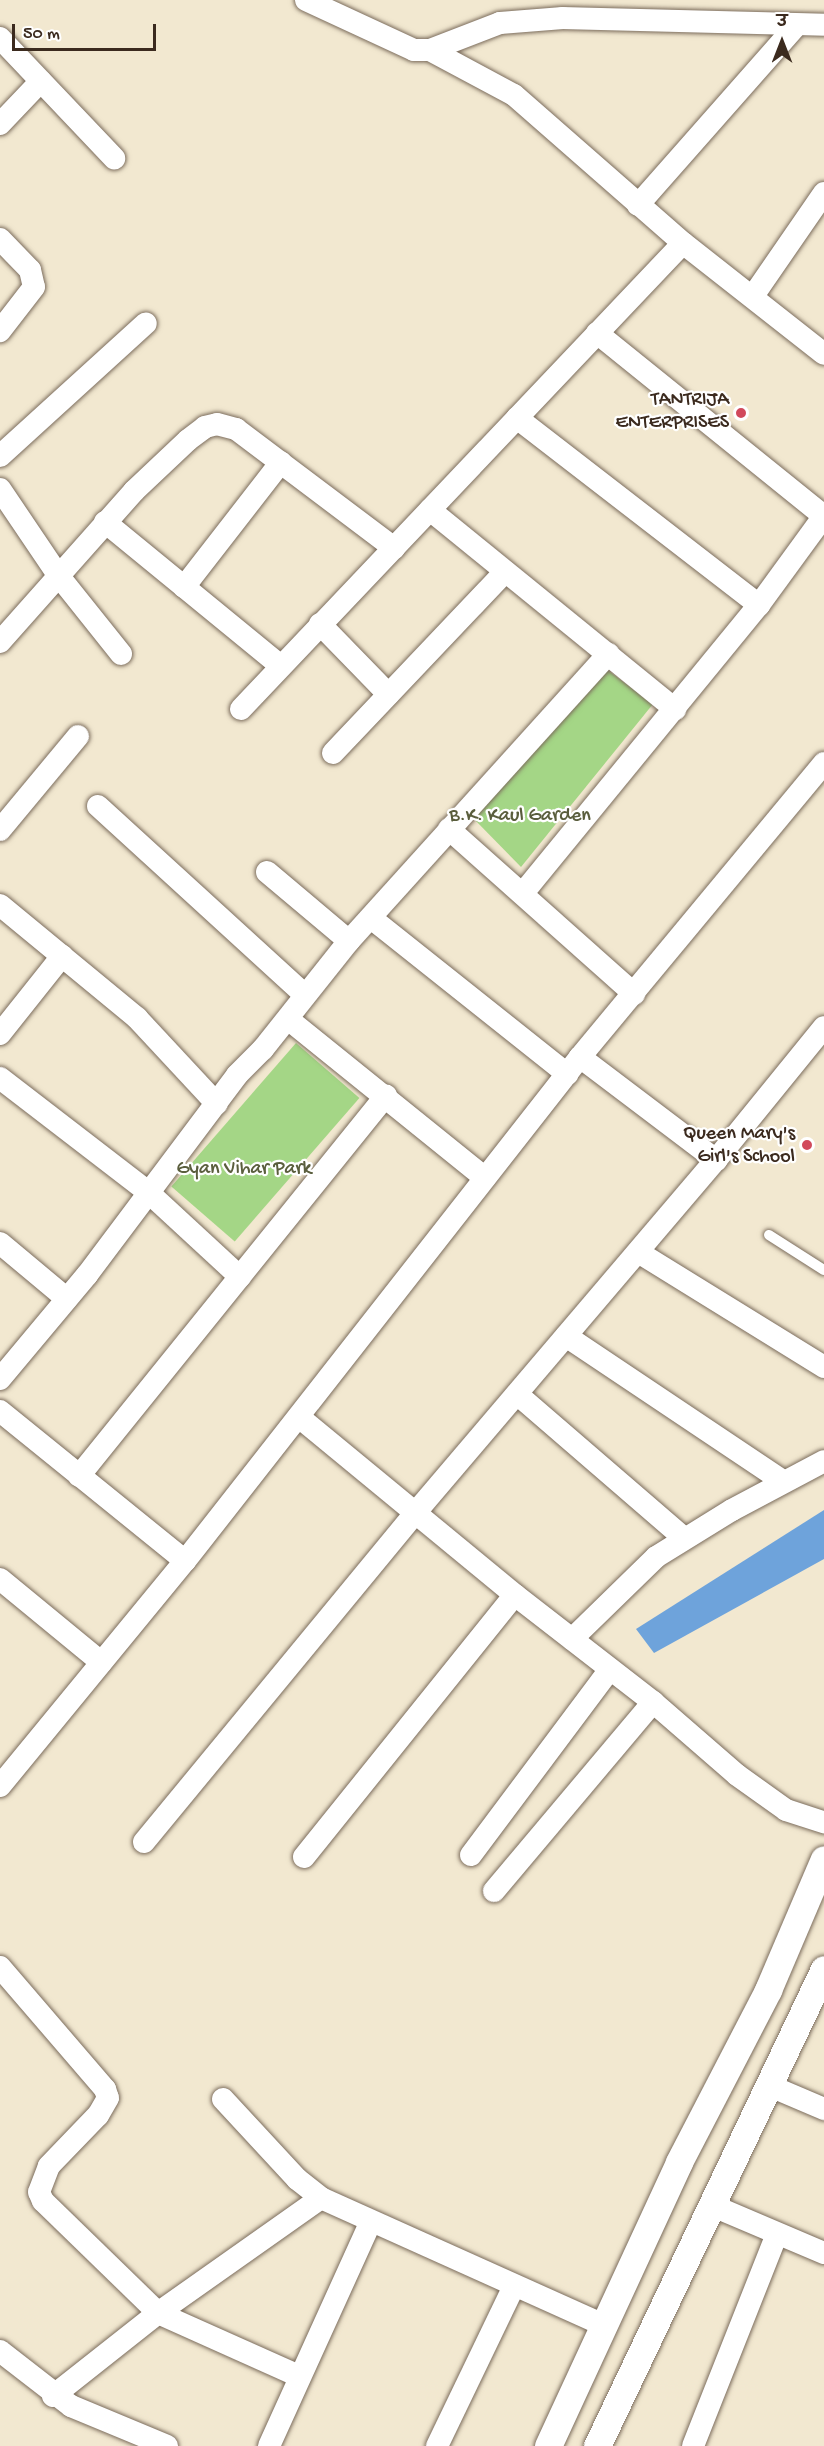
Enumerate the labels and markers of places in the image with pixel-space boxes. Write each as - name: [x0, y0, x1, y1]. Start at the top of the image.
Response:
- place label: TANTRIJA ENTERPRISES: [616, 389, 729, 436]
- marker: TANTRIJA ENTERPRISES: [734, 406, 748, 420]
- place label: Queen Mary's Girl's School: [683, 1122, 795, 1169]
- marker: Queen Mary's Girl's School: [800, 1138, 814, 1152]

